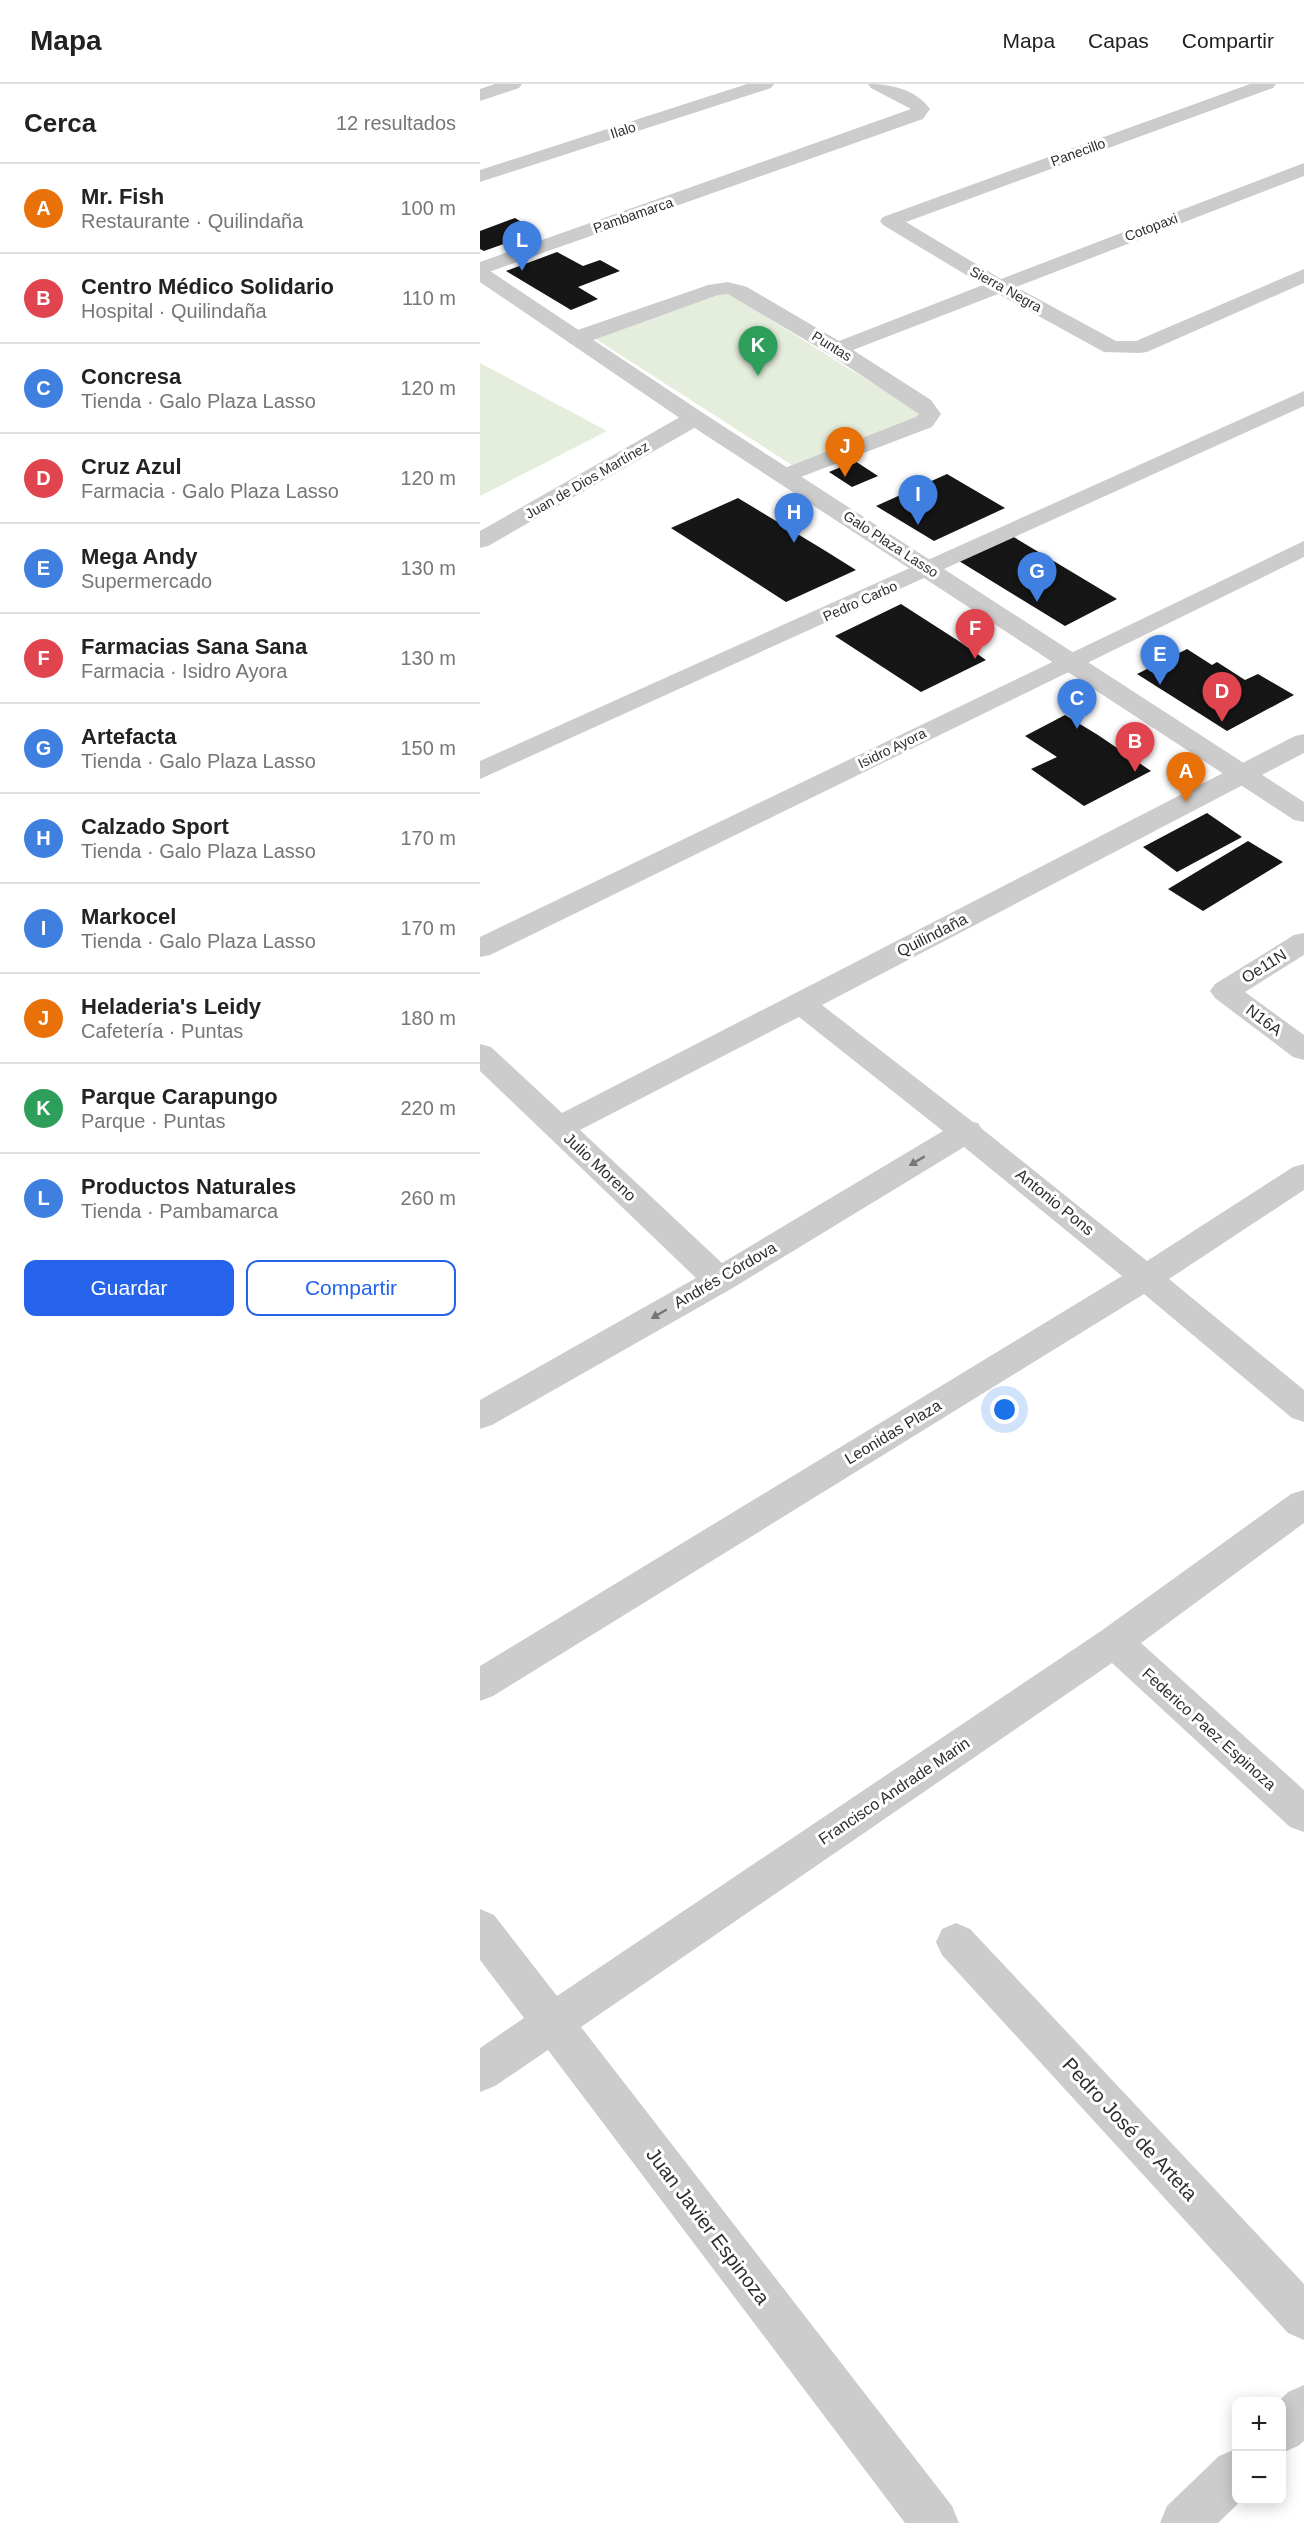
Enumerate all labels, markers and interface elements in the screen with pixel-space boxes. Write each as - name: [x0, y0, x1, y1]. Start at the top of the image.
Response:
- text: Mapa: [30, 25, 102, 56]
- text: Mapa: [1003, 29, 1055, 52]
- text: Capas: [1088, 29, 1149, 52]
- text: Compartir: [1182, 29, 1274, 52]
- text: Cerca: [24, 108, 96, 138]
- text: 12 resultados: [336, 112, 456, 134]
- street label: Ilalo: [608, 118, 638, 142]
- street label: Panecillo: [1049, 135, 1108, 169]
- text: Mr. Fish: [81, 184, 164, 209]
- street label: Pambamarca: [591, 194, 675, 236]
- text: A: [36, 197, 51, 219]
- text: 100 m: [400, 197, 456, 219]
- text: Restaurante · Quilindaña: [81, 210, 303, 232]
- street label: Cotopaxi: [1122, 210, 1180, 244]
- pin: L: [502, 222, 542, 271]
- street label: Sierra Negra: [967, 263, 1045, 315]
- text: Centro Médico Solidario: [81, 274, 334, 299]
- text: B: [36, 287, 51, 309]
- text: 110 m: [402, 287, 456, 309]
- text: Hospital · Quilindaña: [81, 300, 267, 322]
- pin: K: [738, 326, 778, 376]
- street label: Puntas: [809, 328, 855, 364]
- text: Concresa: [81, 364, 181, 389]
- text: C: [36, 377, 51, 399]
- text: 120 m: [400, 377, 456, 399]
- text: Tienda · Galo Plaza Lasso: [81, 390, 316, 412]
- pin: J: [826, 428, 865, 477]
- street label: Juan de Dios Martínez: [522, 438, 652, 522]
- text: Cruz Azul: [81, 454, 182, 479]
- text: D: [36, 467, 51, 489]
- text: 120 m: [400, 467, 456, 489]
- pin: I: [898, 476, 938, 525]
- text: Farmacia · Galo Plaza Lasso: [81, 480, 339, 502]
- pin: H: [774, 494, 814, 543]
- street label: Galo Plaza Lasso: [841, 507, 942, 581]
- text: Mega Andy: [81, 544, 198, 569]
- pin: G: [1018, 552, 1056, 602]
- text: E: [37, 557, 50, 579]
- text: 130 m: [400, 557, 456, 579]
- text: Supermercado: [81, 570, 212, 592]
- street label: Pedro Carbo: [820, 577, 900, 624]
- pin: F: [956, 610, 994, 659]
- text: Farmacias Sana Sana: [81, 634, 307, 659]
- pin: E: [1140, 636, 1180, 685]
- text: F: [37, 647, 50, 669]
- text: 130 m: [400, 647, 456, 669]
- text: Farmacia · Isidro Ayora: [81, 660, 287, 682]
- pin: D: [1202, 672, 1242, 722]
- pin: C: [1058, 680, 1096, 729]
- pin: B: [1116, 722, 1154, 772]
- text: Artefacta: [81, 724, 176, 749]
- street label: Isidro Ayora: [855, 725, 929, 771]
- text: G: [36, 737, 51, 759]
- text: 150 m: [400, 737, 456, 759]
- text: Tienda · Galo Plaza Lasso: [81, 750, 316, 772]
- pin: A: [1166, 752, 1206, 802]
- text: Calzado Sport: [81, 814, 229, 839]
- text: H: [36, 827, 51, 849]
- text: 170 m: [400, 827, 456, 849]
- text: Tienda · Galo Plaza Lasso: [81, 840, 316, 862]
- text: Markocel: [81, 904, 176, 929]
- street label: Quilindaña: [894, 910, 970, 960]
- text: I: [41, 917, 46, 939]
- text: 170 m: [400, 917, 456, 939]
- text: Tienda · Galo Plaza Lasso: [81, 930, 316, 952]
- street label: Oe11N: [1238, 946, 1290, 986]
- text: Heladeria's Leidy: [81, 994, 261, 1019]
- street label: N16A: [1243, 1001, 1285, 1039]
- text: J: [38, 1007, 49, 1029]
- text: 180 m: [400, 1007, 456, 1029]
- text: Cafetería · Puntas: [81, 1020, 243, 1042]
- text: Parque Carapungo: [81, 1084, 278, 1109]
- text: K: [36, 1097, 51, 1119]
- text: 220 m: [400, 1097, 456, 1119]
- text: Parque · Puntas: [81, 1110, 226, 1132]
- street label: Julio Moreno: [561, 1130, 639, 1205]
- one-way arrow: [909, 1156, 925, 1167]
- street label: Antonio Pons: [1013, 1165, 1097, 1239]
- text: Productos Naturales: [81, 1174, 296, 1199]
- text: L: [37, 1187, 50, 1209]
- text: 260 m: [400, 1187, 456, 1209]
- text: Tienda · Pambamarca: [81, 1200, 278, 1222]
- street label: Andrés Córdova: [671, 1239, 779, 1311]
- button: Guardar: [24, 1260, 234, 1316]
- button: Compartir: [246, 1260, 456, 1316]
- one-way arrow: [650, 1309, 667, 1319]
- your location: [990, 1395, 1019, 1424]
- street label: Leonidas Plaza: [842, 1396, 944, 1467]
- street label: Federico Paez Espinoza: [1139, 1665, 1279, 1793]
- street label: Francisco Andrade Marin: [816, 1734, 972, 1848]
- street label: Pedro José de Arteta: [1058, 2053, 1202, 2205]
- street label: Juan Javier Espinoza: [642, 2143, 775, 2309]
- map controls: [1232, 2397, 1286, 2505]
- button: +: [1232, 2397, 1286, 2451]
- button: −: [1232, 2451, 1286, 2505]

